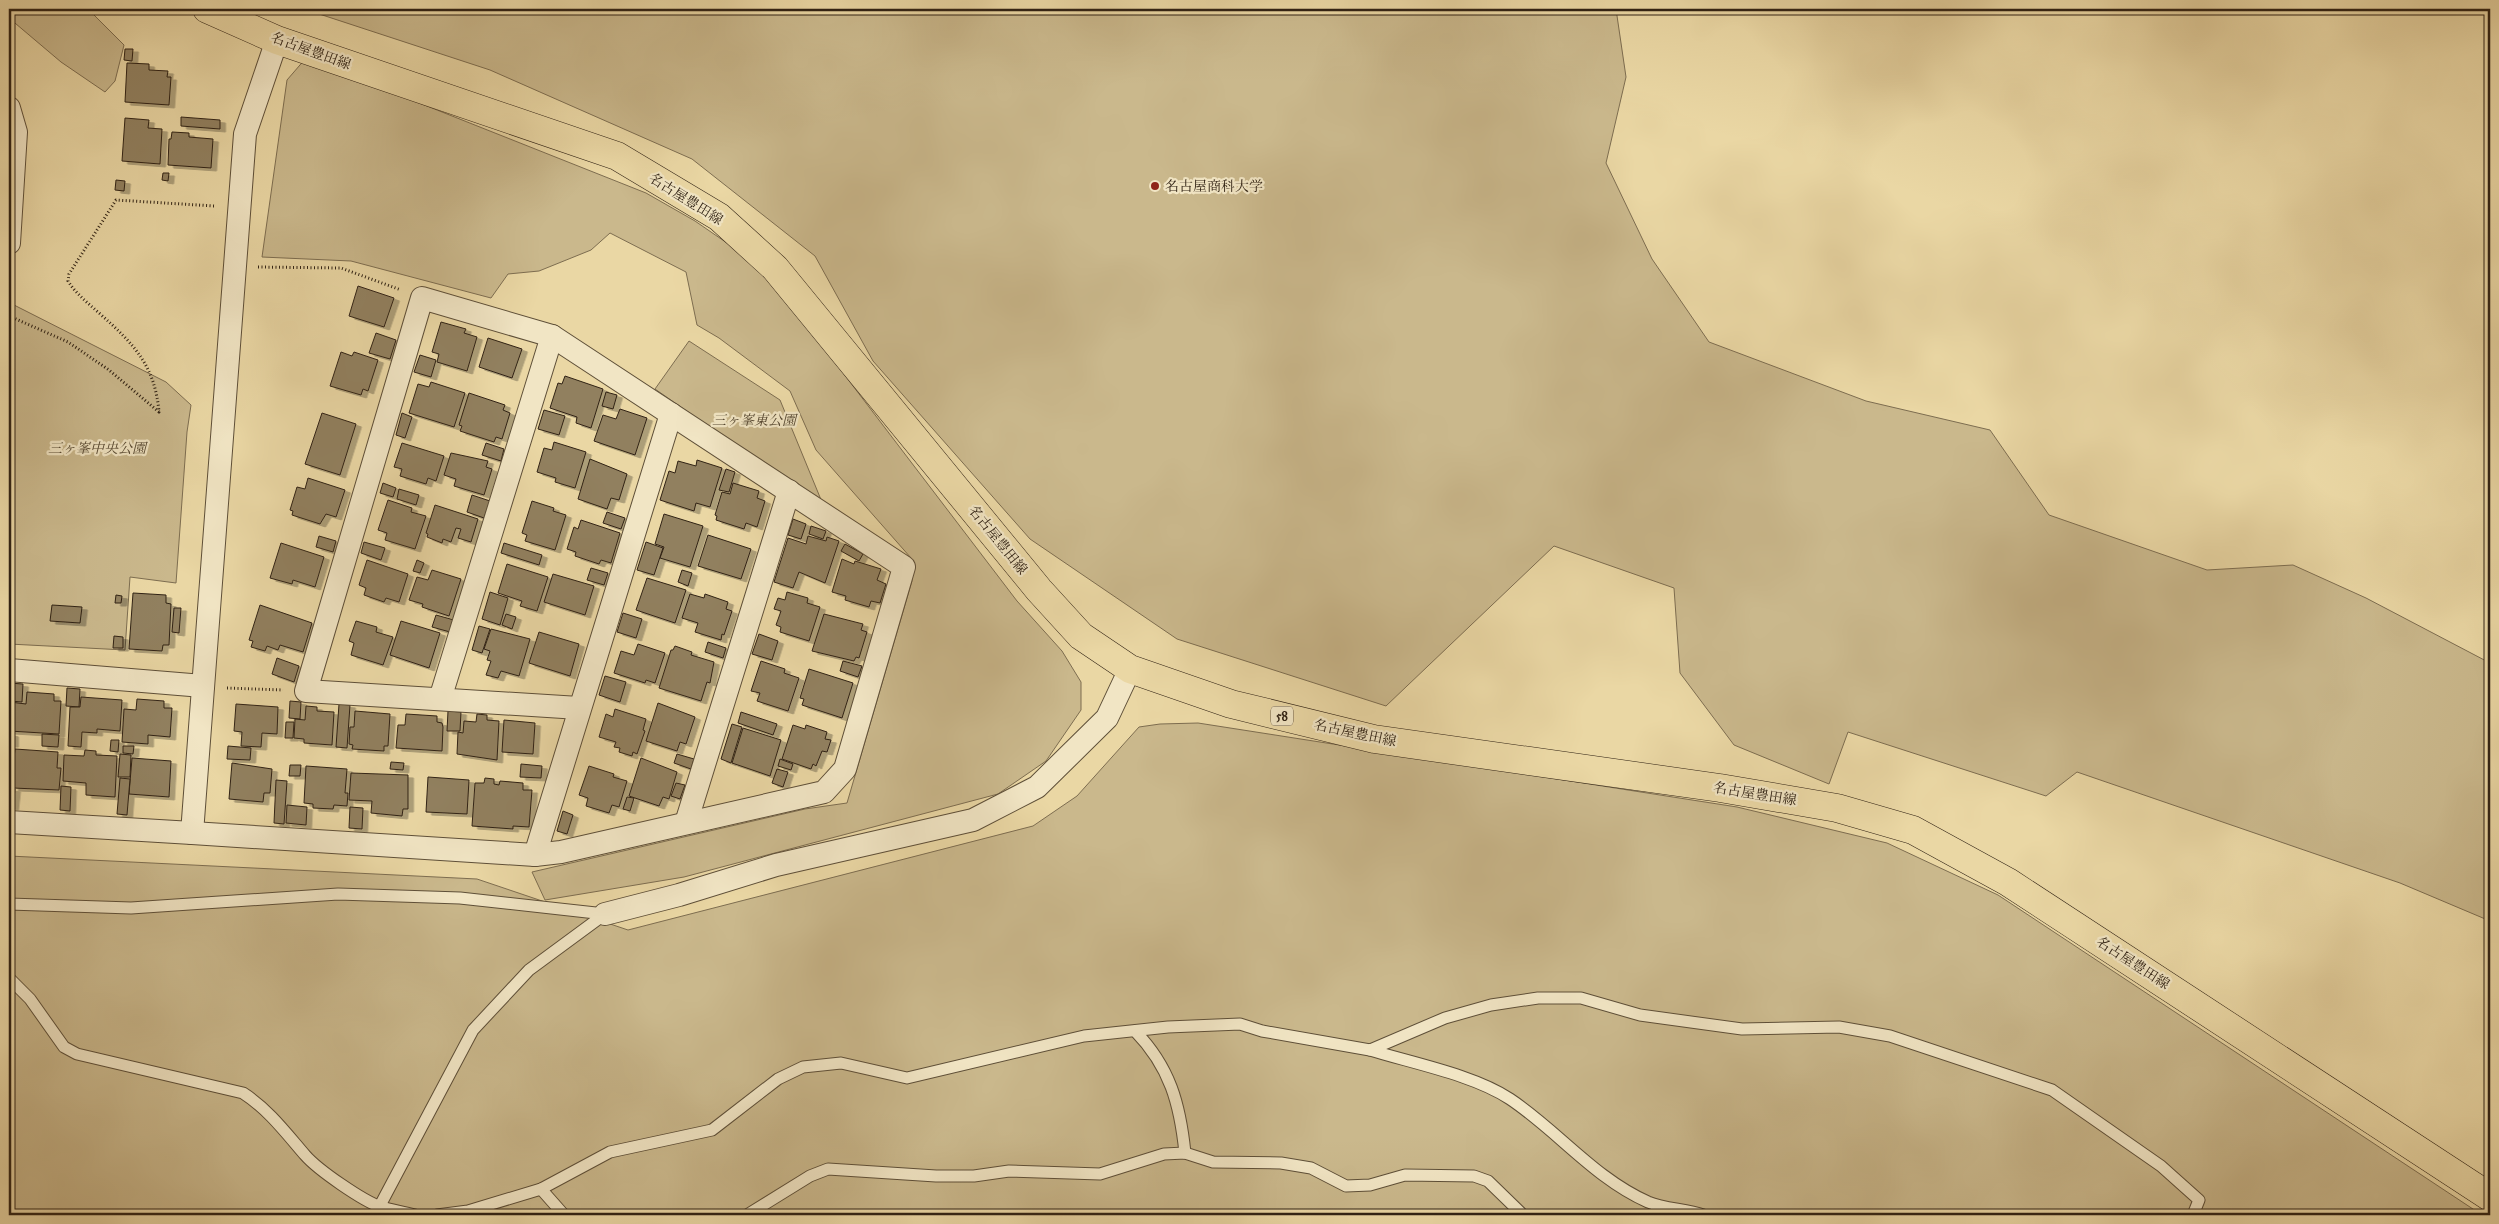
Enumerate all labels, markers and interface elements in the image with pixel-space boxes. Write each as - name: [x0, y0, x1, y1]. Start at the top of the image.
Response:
- street label: 名古屋豊田線: [269, 29, 353, 73]
- street label: 名古屋豊田線: [646, 170, 726, 228]
- place label: 名古屋商科大学: [1165, 178, 1263, 195]
- marker: 名古屋商科大学: [1149, 180, 1161, 192]
- park label: 三ヶ峯東公園: [712, 412, 798, 429]
- park label: 三ヶ峯中央公園: [48, 440, 148, 457]
- street label: 名古屋豊田線: [965, 502, 1031, 578]
- road number: 58: [1271, 706, 1293, 726]
- street label: 名古屋豊田線: [1312, 716, 1398, 750]
- street label: 名古屋豊田線: [1712, 779, 1798, 809]
- street label: 名古屋豊田線: [2093, 933, 2173, 993]

